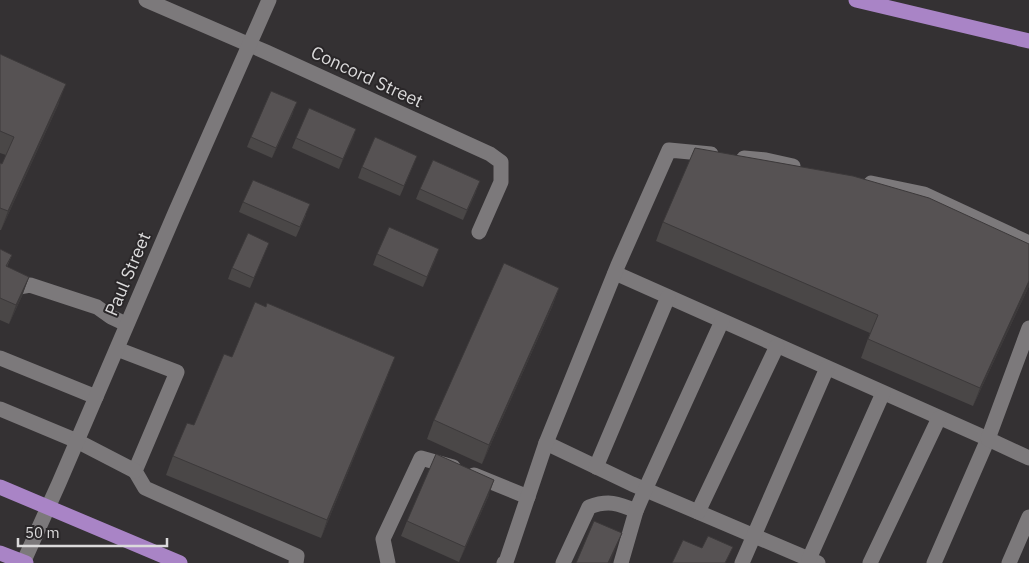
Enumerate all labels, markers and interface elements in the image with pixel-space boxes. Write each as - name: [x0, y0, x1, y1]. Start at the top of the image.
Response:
- street label: Concord Street: [307, 41, 427, 113]
- street label: Paul Street: [100, 228, 156, 319]
- scale bar: [18, 516, 166, 548]
- text: 50 m: [25, 523, 60, 542]

